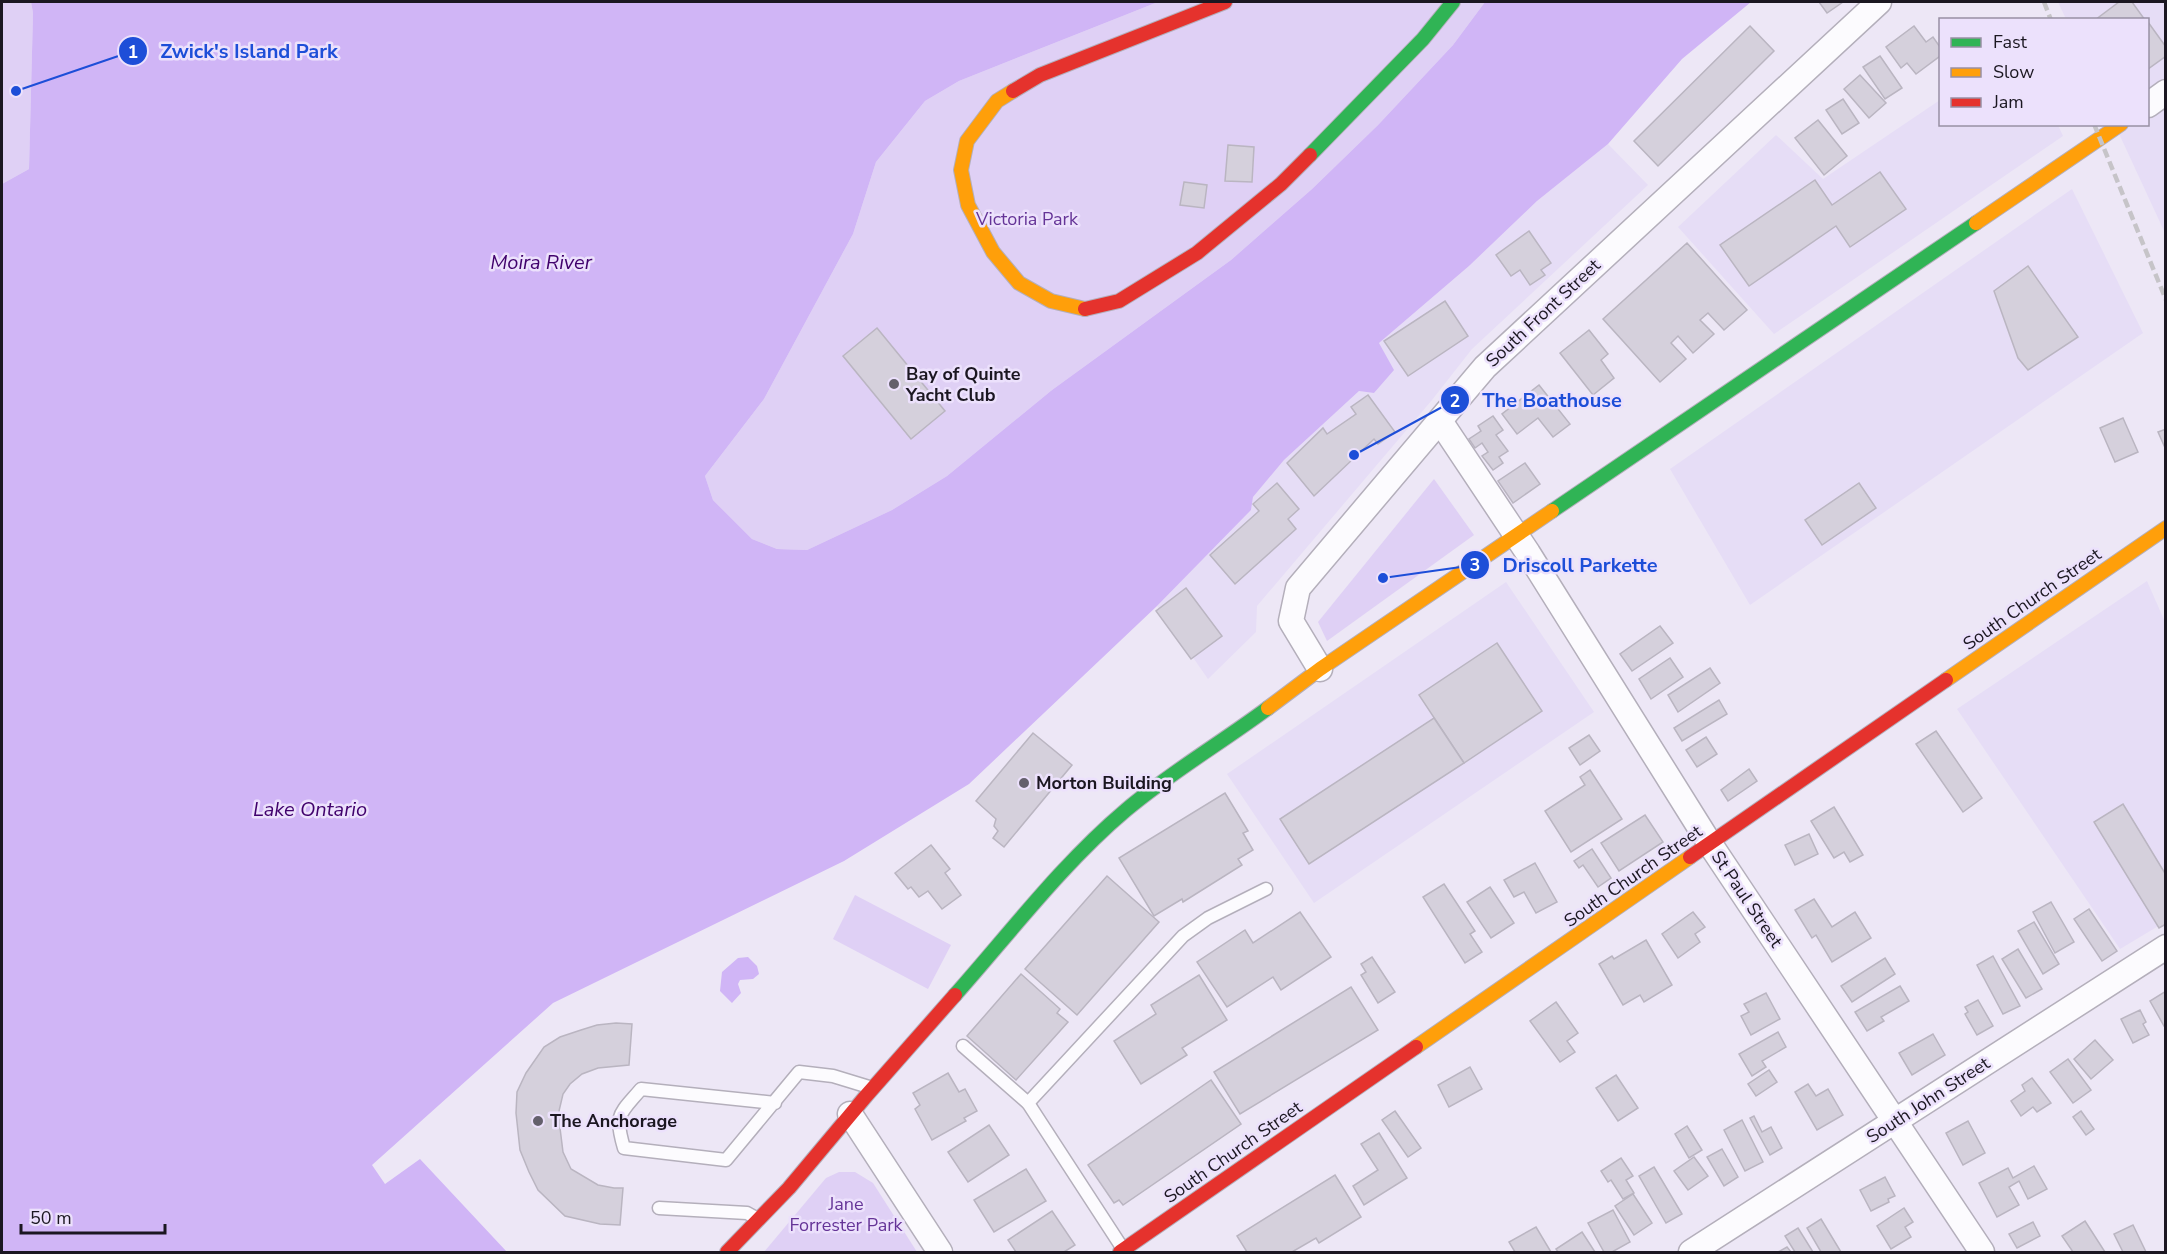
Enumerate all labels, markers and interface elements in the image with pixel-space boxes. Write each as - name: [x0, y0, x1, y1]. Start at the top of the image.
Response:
- legend: [1939, 18, 2149, 126]
- text: Fast: [1993, 30, 2028, 54]
- callout: Zwick's Island Park: [118, 32, 350, 70]
- text: Zwick's Island Park: [160, 38, 339, 65]
- text: 1: [128, 40, 138, 64]
- text: Slow: [1993, 60, 2034, 84]
- text: Jam: [1992, 90, 2024, 114]
- park label: Victoria Park: [975, 207, 1079, 231]
- water label: Moira River: [490, 249, 593, 276]
- street label: South Front Street: [1480, 253, 1606, 372]
- place label: Bay of Quinte Yacht Club: [905, 362, 1021, 407]
- marker: Bay of Quinte Yacht Club: [887, 377, 901, 391]
- callout: The Boathouse: [1440, 381, 1634, 419]
- text: The Boathouse: [1482, 387, 1622, 414]
- text: 2: [1450, 389, 1460, 413]
- street label: South Church Street: [1958, 542, 2106, 656]
- callout: Driscoll Parkette: [1460, 546, 1670, 584]
- text: Driscoll Parkette: [1502, 552, 1658, 579]
- text: 3: [1470, 553, 1480, 577]
- place label: Morton Building: [1036, 771, 1172, 795]
- marker: Morton Building: [1017, 776, 1031, 790]
- water label: Lake Ontario: [253, 796, 367, 823]
- street label: South Church Street: [1559, 819, 1707, 933]
- street label: St Paul Street: [1706, 846, 1789, 953]
- street label: South John Street: [1862, 1051, 1995, 1149]
- street label: South Church Street: [1159, 1095, 1307, 1209]
- place label: The Anchorage: [550, 1109, 677, 1133]
- marker: The Anchorage: [531, 1114, 545, 1128]
- park label: Jane Forrester Park: [789, 1192, 904, 1237]
- scale bar: [21, 1197, 165, 1235]
- text: 50 m: [30, 1206, 72, 1230]

